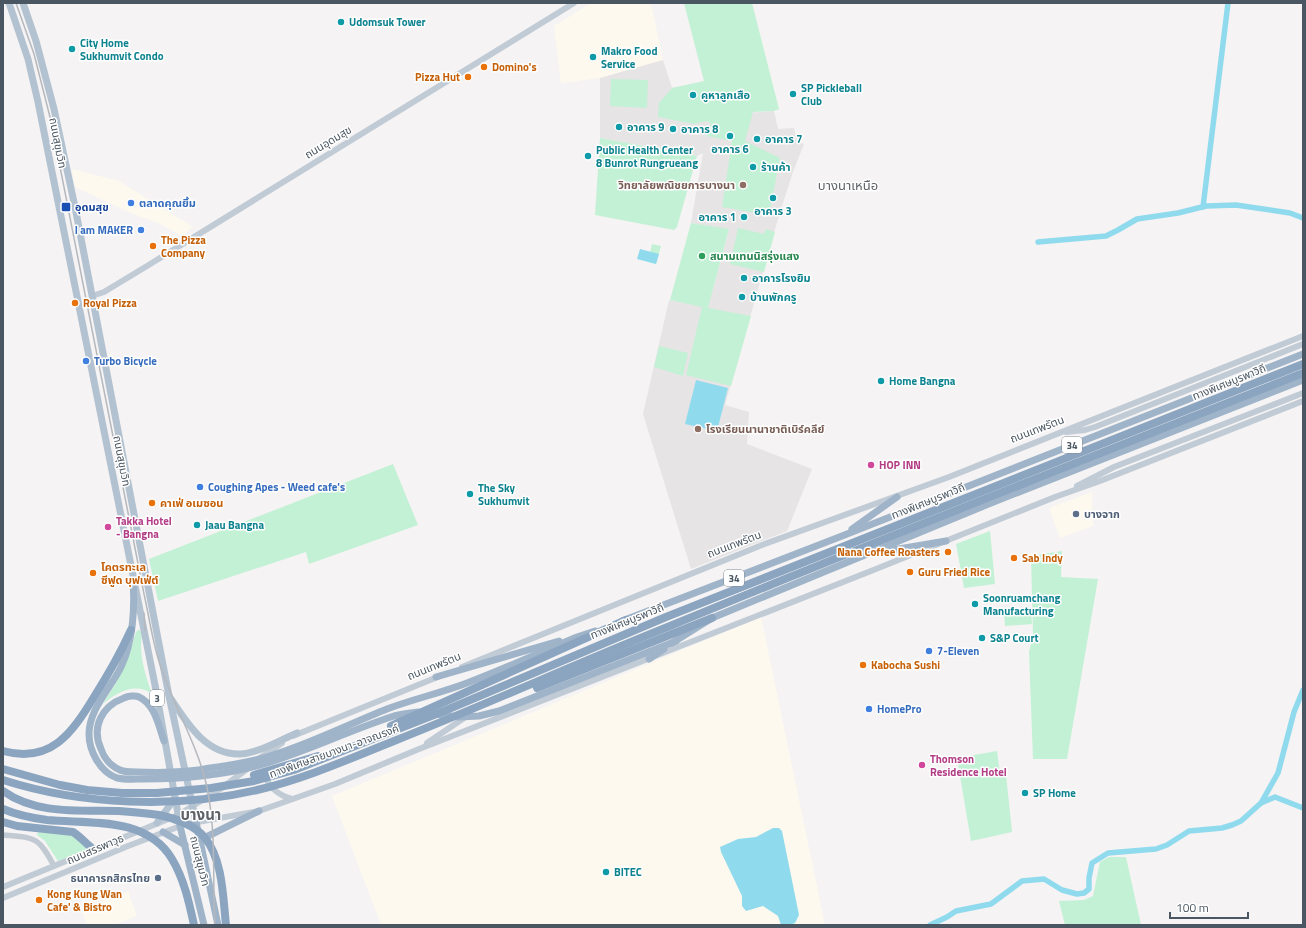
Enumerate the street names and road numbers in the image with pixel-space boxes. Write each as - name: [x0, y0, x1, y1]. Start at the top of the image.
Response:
- street label: ถนนสุขุมวิท: [45, 116, 71, 170]
- street label: ถนนอุดมสุข: [301, 122, 355, 162]
- street label: ทางพิเศษบูรพาวิถี: [1190, 360, 1268, 404]
- street label: ถนนเทพรัตน: [1008, 411, 1066, 447]
- street label: ถนนสุขุมวิท: [109, 434, 135, 488]
- road number: 34: [1062, 437, 1082, 453]
- street label: ทางพิเศษบูรพาวิถี: [889, 479, 967, 523]
- street label: ถนนเทพรัตน: [705, 526, 763, 562]
- road number: 34: [724, 570, 744, 586]
- street label: ทางพิเศษบูรพาวิถี: [588, 599, 666, 643]
- street label: ถนนเทพรัตน: [405, 648, 463, 684]
- road number: 3: [150, 690, 164, 706]
- street label: ทางพิเศษสายบางนา-อาจณรงค์: [267, 720, 401, 782]
- street label: ถนนสรรพาวุธ: [64, 830, 126, 868]
- street label: ถนนสุขุมวิท: [186, 834, 214, 888]

